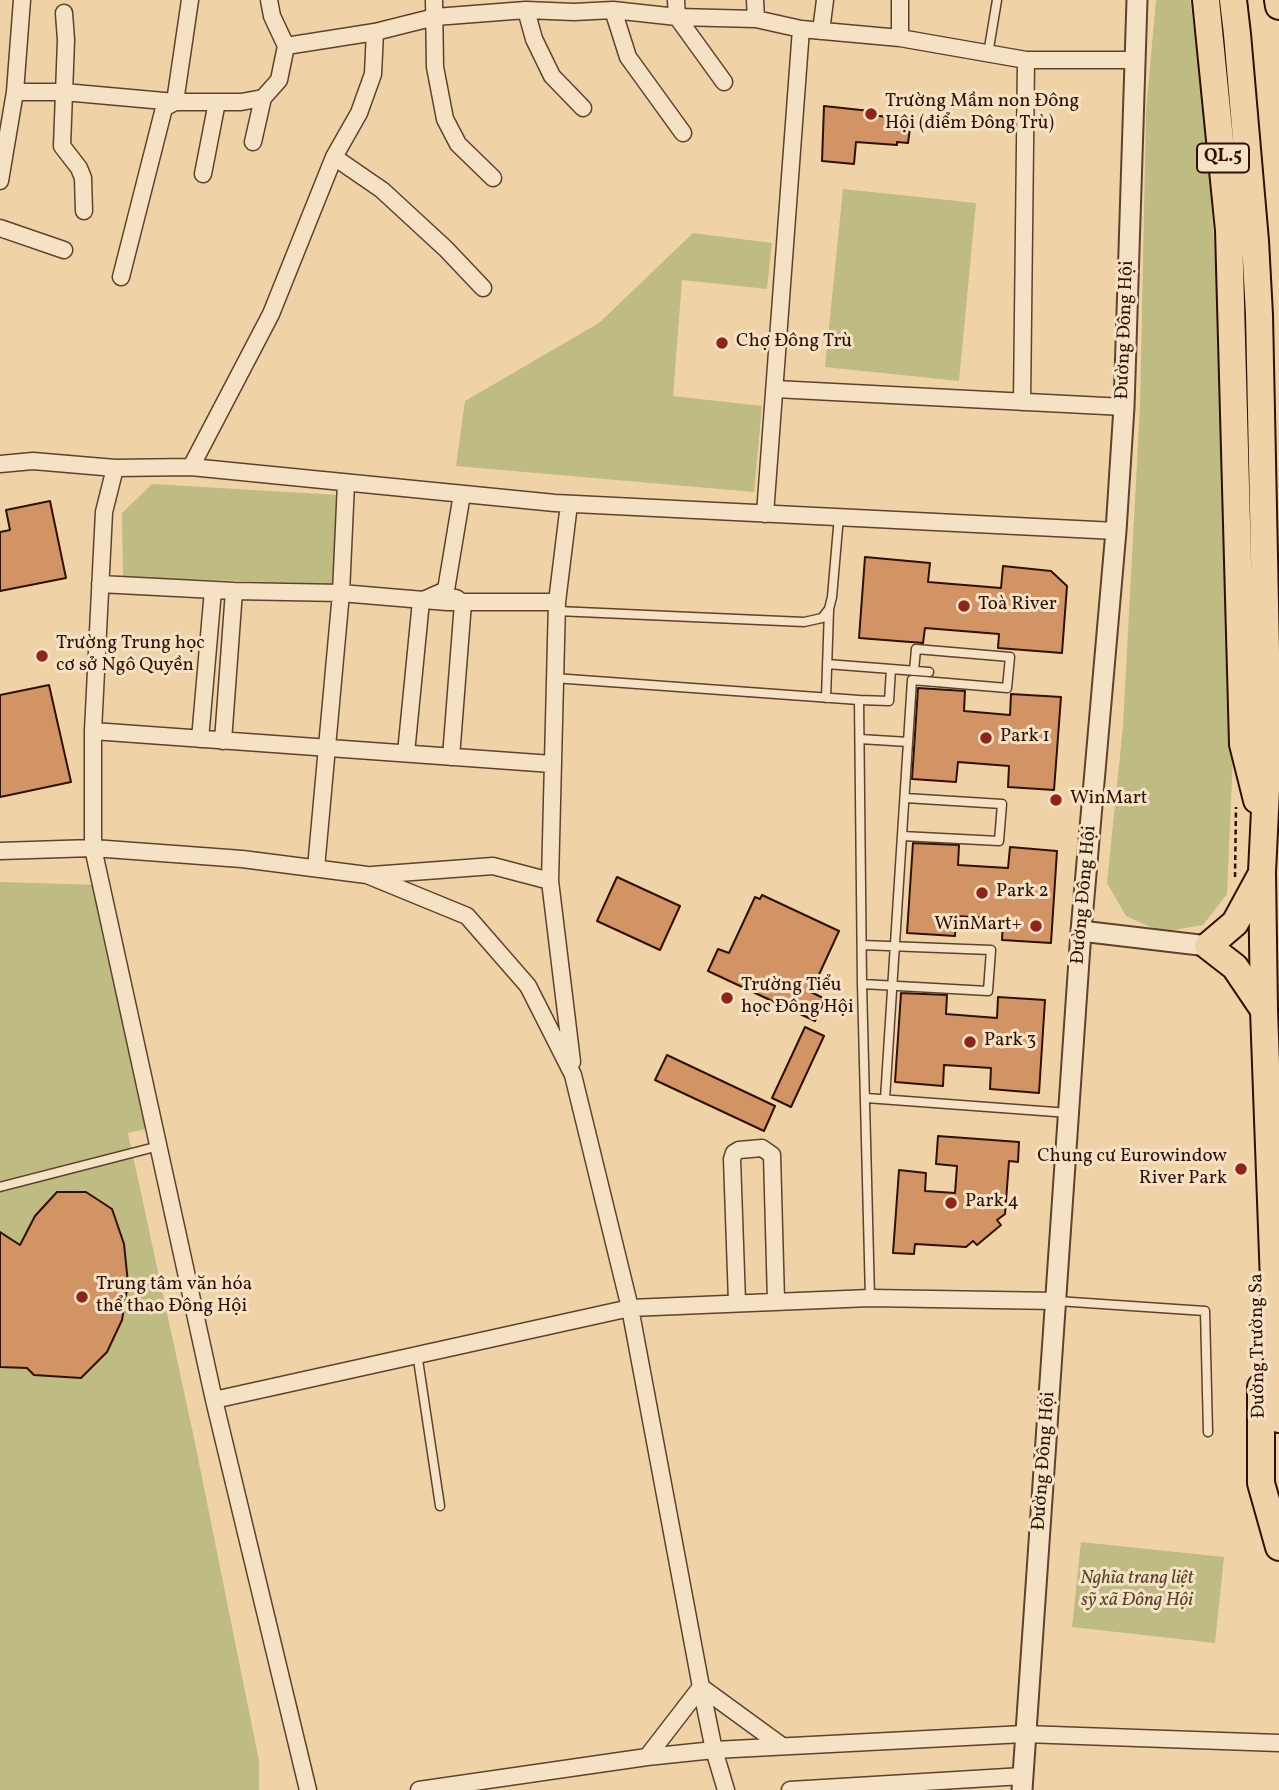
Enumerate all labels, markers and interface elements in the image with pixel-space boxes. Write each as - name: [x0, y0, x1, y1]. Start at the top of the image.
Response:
- place label: Trường Mầm non Đông Hội (điểm Đông Trù): [885, 92, 1079, 136]
- marker: Trường Mầm non Đông Hội (điểm Đông Trù): [863, 106, 879, 122]
- road number: QL.5: [1197, 144, 1249, 173]
- street label: Đường Đông Hội: [1112, 260, 1140, 400]
- place label: Chợ Đông Trù: [736, 332, 852, 354]
- marker: Chợ Đông Trù: [714, 335, 730, 351]
- place label: Toà River: [978, 595, 1057, 617]
- marker: Toà River: [956, 598, 972, 614]
- place label: Trường Trung học cơ sở Ngô Quyền: [56, 634, 205, 678]
- marker: Trường Trung học cơ sở Ngô Quyền: [34, 648, 50, 664]
- place label: Park 1: [1000, 727, 1050, 749]
- marker: Park 1: [978, 730, 994, 746]
- place label: WinMart: [1070, 789, 1147, 811]
- marker: WinMart: [1048, 792, 1064, 808]
- street label: Đường Đông Hội: [1068, 825, 1102, 965]
- place label: Park 2: [996, 882, 1049, 904]
- marker: Park 2: [974, 885, 990, 901]
- place label: WinMart+: [934, 915, 1022, 937]
- marker: WinMart+: [1028, 918, 1044, 934]
- place label: Trường Tiểu học Đông Hội: [741, 976, 854, 1020]
- marker: Trường Tiểu học Đông Hội: [719, 990, 735, 1006]
- place label: Park 3: [984, 1031, 1036, 1053]
- marker: Park 3: [962, 1034, 978, 1050]
- place label: Chung cư Eurowindow River Park: [1037, 1147, 1227, 1191]
- marker: Chung cư Eurowindow River Park: [1233, 1161, 1249, 1177]
- place label: Park 4: [965, 1192, 1019, 1214]
- marker: Park 4: [943, 1195, 959, 1211]
- street label: Đường Trường Sa: [1246, 1273, 1272, 1419]
- place label: Trung tâm văn hóa thể thao Đông Hội: [96, 1275, 252, 1319]
- marker: Trung tâm văn hóa thể thao Đông Hội: [74, 1289, 90, 1305]
- street label: Đường Đông Hội: [1029, 1391, 1061, 1531]
- park label: Nghĩa trang liệt sỹ xã Đông Hội: [1080, 1569, 1194, 1613]

